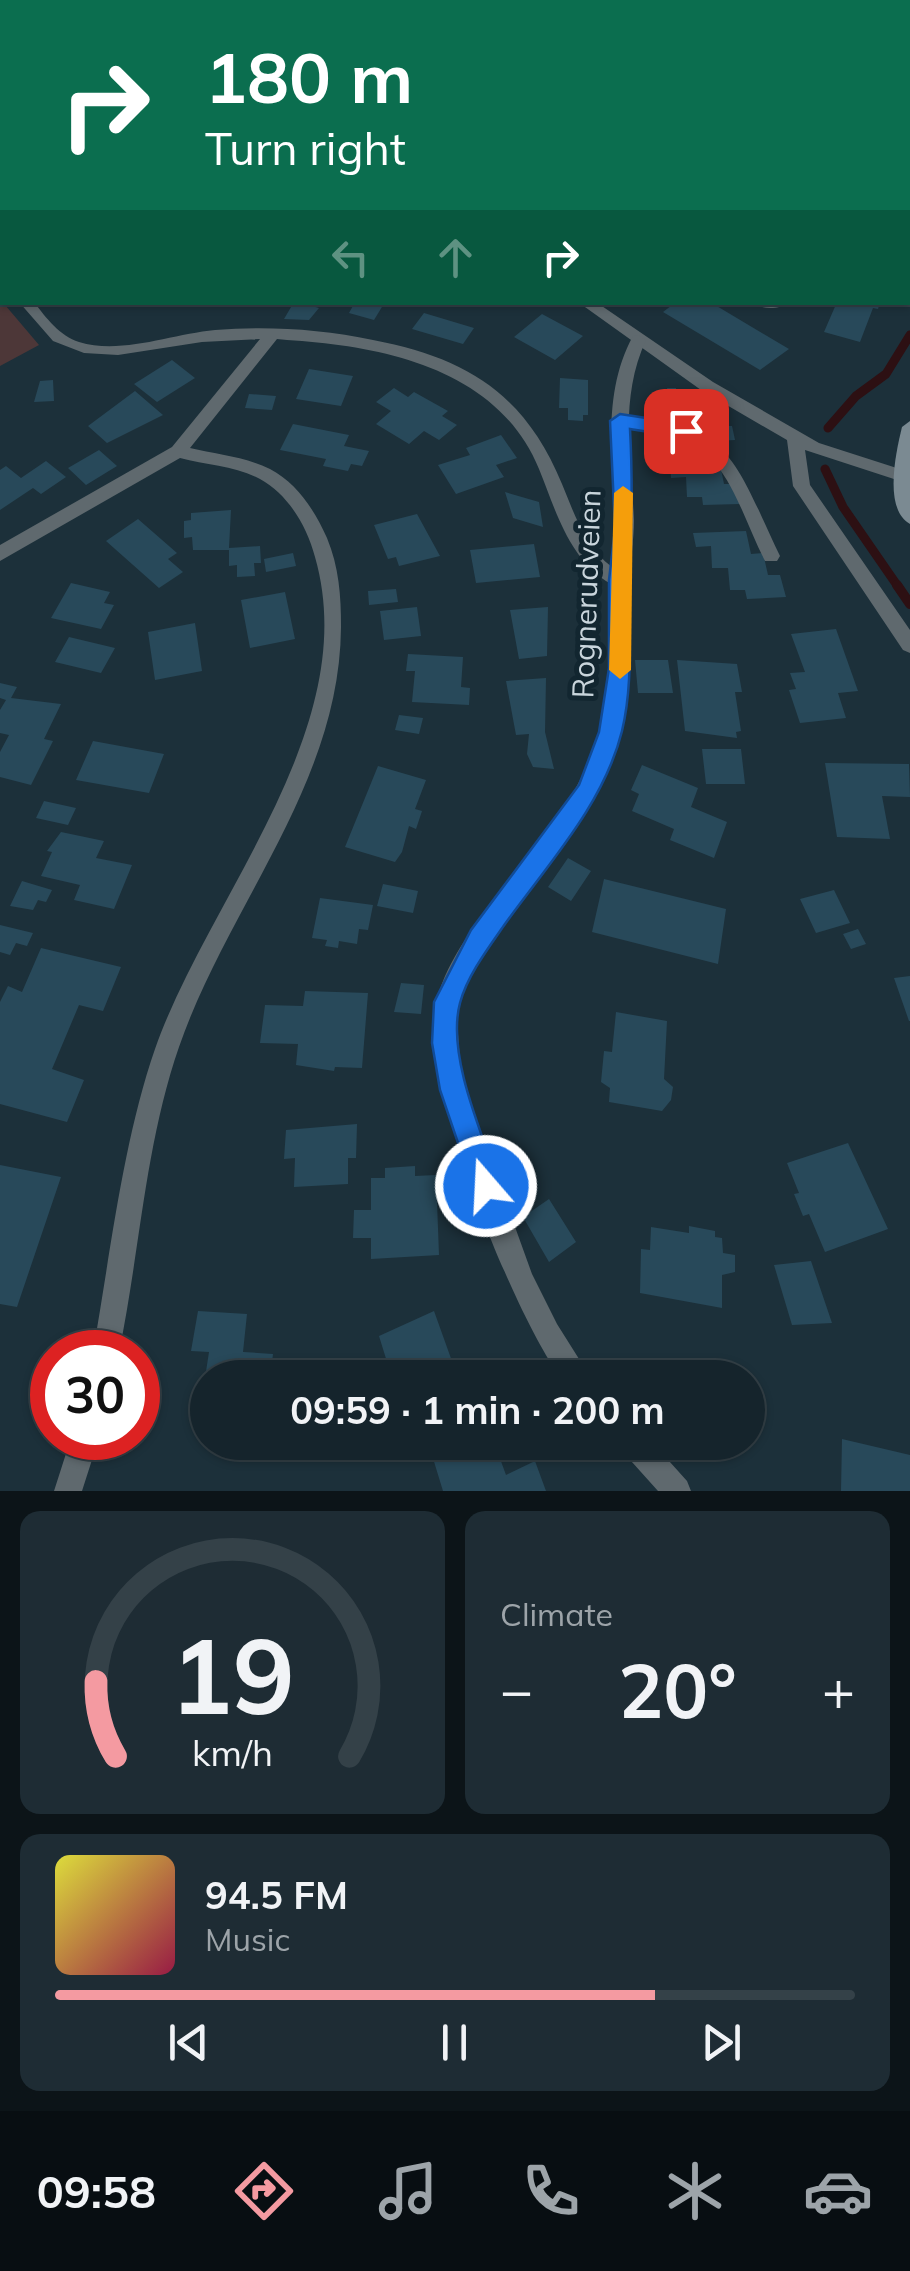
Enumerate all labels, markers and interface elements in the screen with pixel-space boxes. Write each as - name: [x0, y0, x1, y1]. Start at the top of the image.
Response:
- text: 180 m: [205, 33, 413, 121]
- icon: right: [40, 40, 170, 170]
- text: Turn right: [205, 120, 406, 176]
- icon: left: [323, 230, 378, 285]
- icon: ahead: [428, 230, 483, 285]
- icon: right: [533, 230, 588, 285]
- pin: [644, 389, 729, 474]
- icon: arrive: [659, 404, 714, 459]
- street label: Rognerudveien: [563, 489, 609, 699]
- position arrow: [434, 1134, 538, 1238]
- speed limit sign: 30: [30, 1330, 160, 1460]
- text: 09:59 · 1 min · 200 m: [290, 1386, 665, 1434]
- text: Climate: [500, 1594, 613, 1634]
- text: 19: [170, 1609, 295, 1740]
- text: 20°: [618, 1643, 737, 1737]
- text: −: [500, 1655, 533, 1724]
- text: +: [822, 1655, 855, 1724]
- text: km/h: [192, 1730, 273, 1775]
- text: 94.5 FM: [205, 1871, 348, 1919]
- text: Music: [205, 1919, 290, 1959]
- icon: previous: [161, 2015, 216, 2070]
- icon: pause: [427, 2015, 482, 2070]
- icon: next: [694, 2015, 749, 2070]
- icon: directions: [229, 2156, 299, 2226]
- icon: music: [373, 2156, 443, 2226]
- icon: phone: [516, 2156, 586, 2226]
- icon: climate: [660, 2156, 730, 2226]
- icon: car: [803, 2156, 873, 2226]
- text: 09:58: [37, 2163, 156, 2219]

